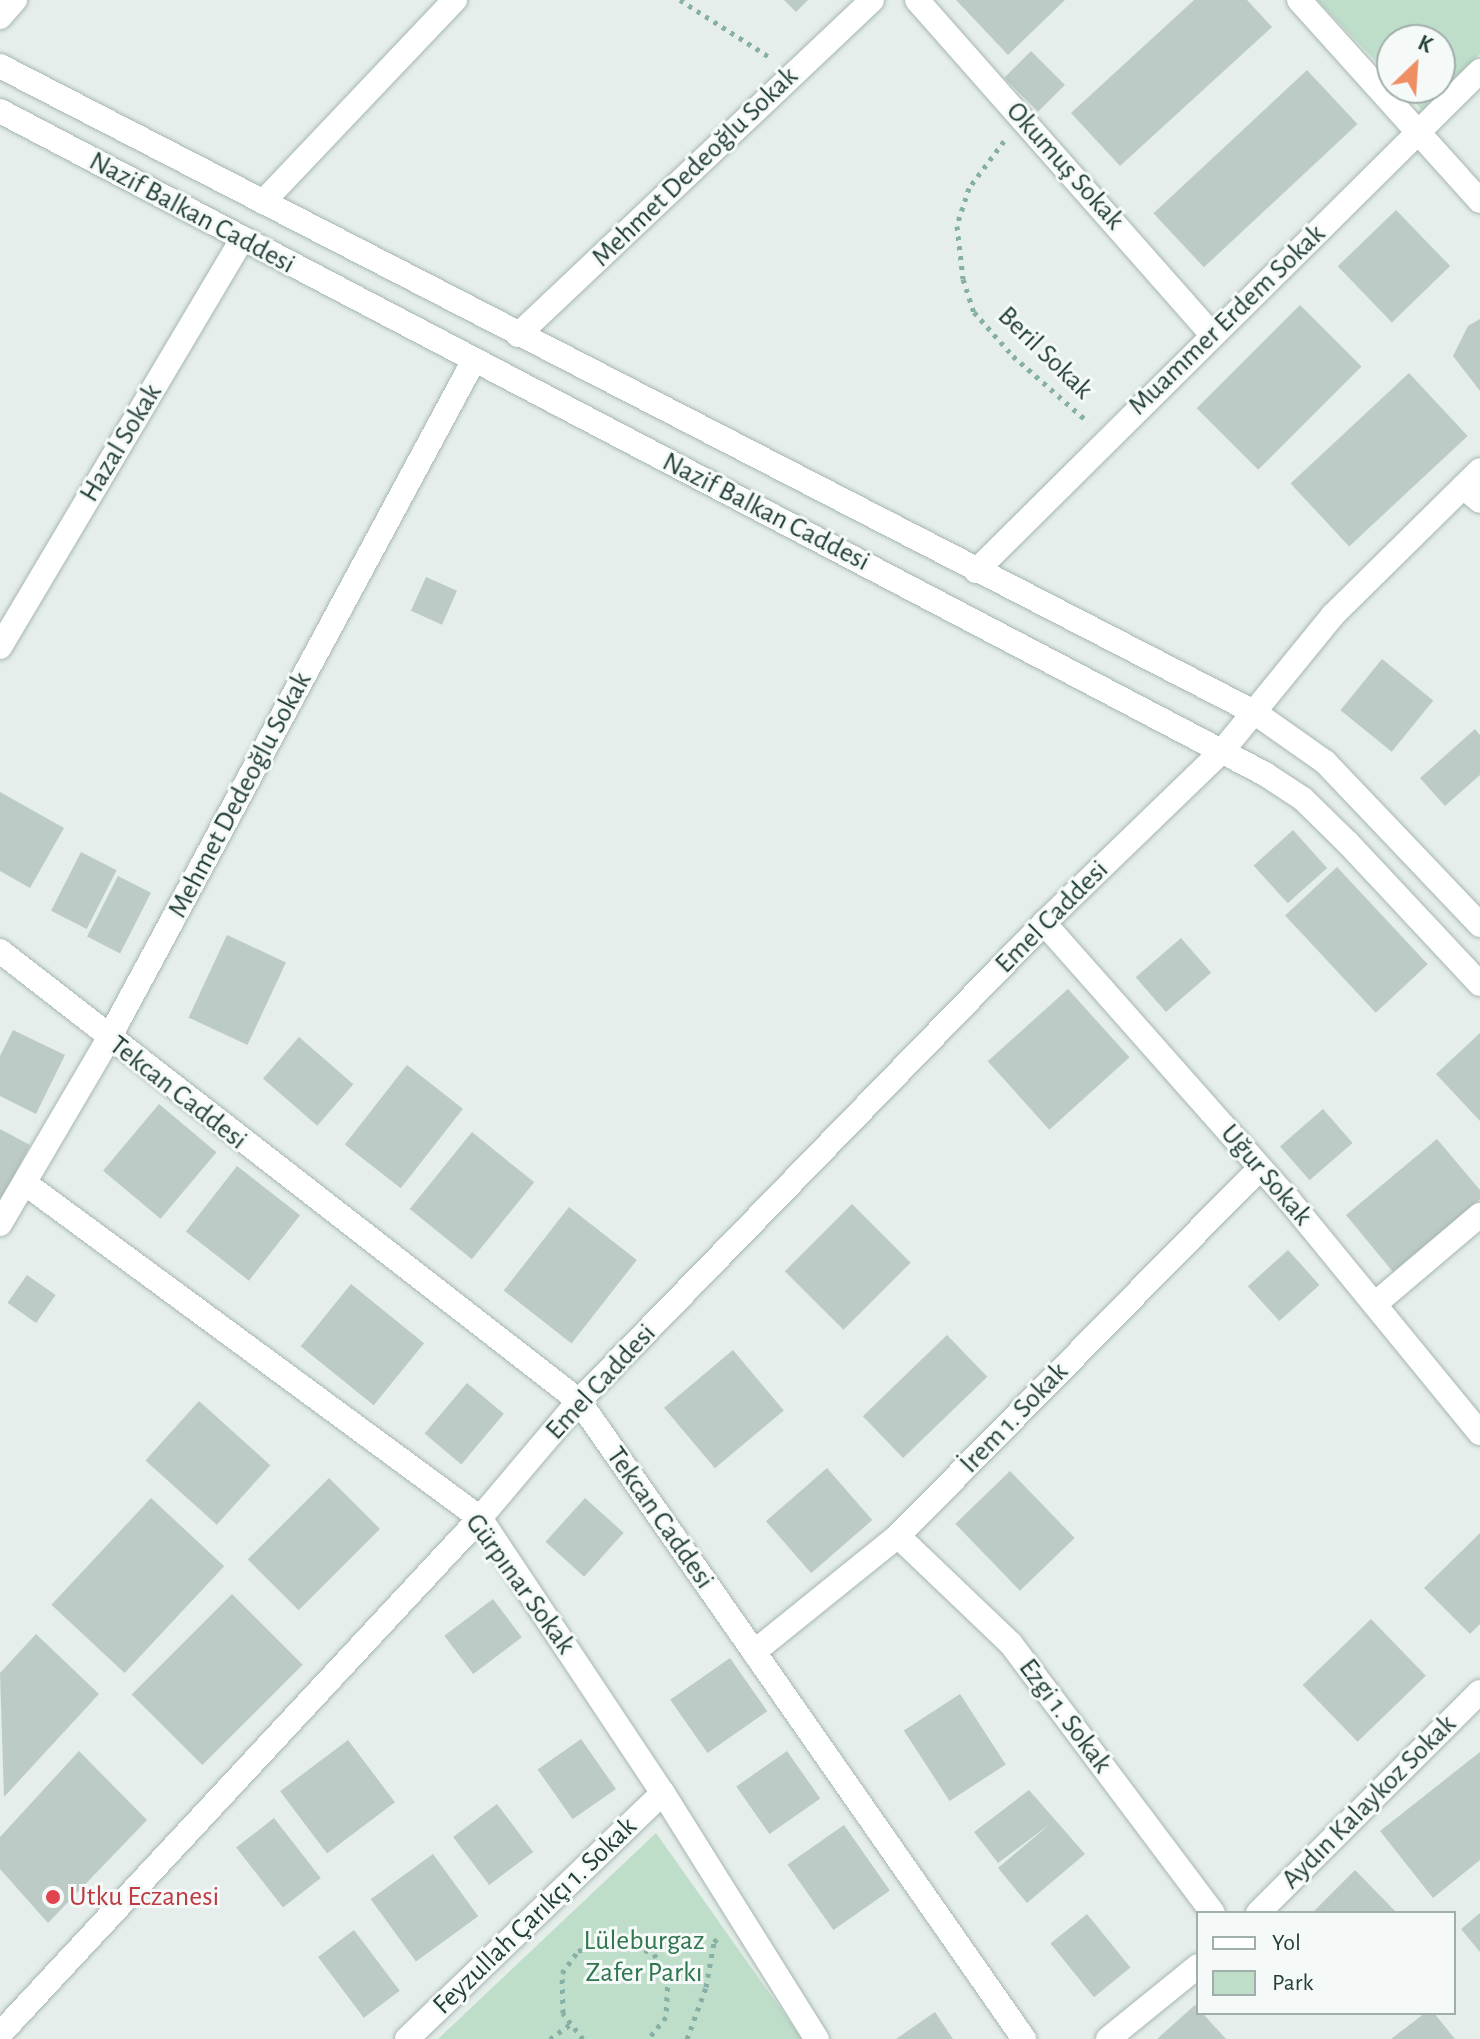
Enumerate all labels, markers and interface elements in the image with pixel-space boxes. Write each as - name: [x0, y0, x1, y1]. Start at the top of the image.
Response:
- north arrow: [1376, 24, 1456, 104]
- text: K: [1415, 31, 1436, 57]
- street label: Mehmet Dedeoğlu Sokak: [585, 60, 805, 274]
- street label: Okumuş Sokak: [999, 95, 1131, 237]
- street label: Nazif Balkan Caddesi: [83, 145, 301, 281]
- street label: Muammer Erdem Sokak: [1122, 217, 1332, 423]
- street label: Beril Sokak: [990, 299, 1100, 407]
- street label: Hazal Sokak: [73, 378, 169, 508]
- street label: Nazif Balkan Caddesi: [657, 445, 875, 579]
- street label: Mehmet Dedeoğlu Sokak: [161, 666, 319, 924]
- street label: Emel Caddesi: [988, 853, 1116, 981]
- street label: Tekcan Caddesi: [102, 1029, 254, 1157]
- street label: Uğur Sokak: [1213, 1118, 1319, 1232]
- street label: Emel Caddesi: [539, 1317, 663, 1447]
- street label: İrem 1. Sokak: [953, 1356, 1075, 1480]
- street label: Tekcan Caddesi: [599, 1440, 721, 1596]
- street label: Gürpınar Sokak: [458, 1507, 582, 1661]
- street label: Ezgi 1. Sokak: [1011, 1652, 1119, 1780]
- street label: Aydın Kalaykoz Sokak: [1275, 1708, 1463, 1896]
- street label: Feyzullah Çarıkçı 1. Sokak: [426, 1810, 644, 2022]
- place label: Utku Eczanesi: [69, 1880, 219, 1914]
- marker: Utku Eczanesi: [44, 1888, 62, 1906]
- legend: [1196, 1911, 1456, 2015]
- park label: Lüleburgaz Zafer Parkı: [584, 1924, 704, 1990]
- text: Yol: [1272, 1931, 1301, 1955]
- text: Park: [1272, 1971, 1313, 1995]

